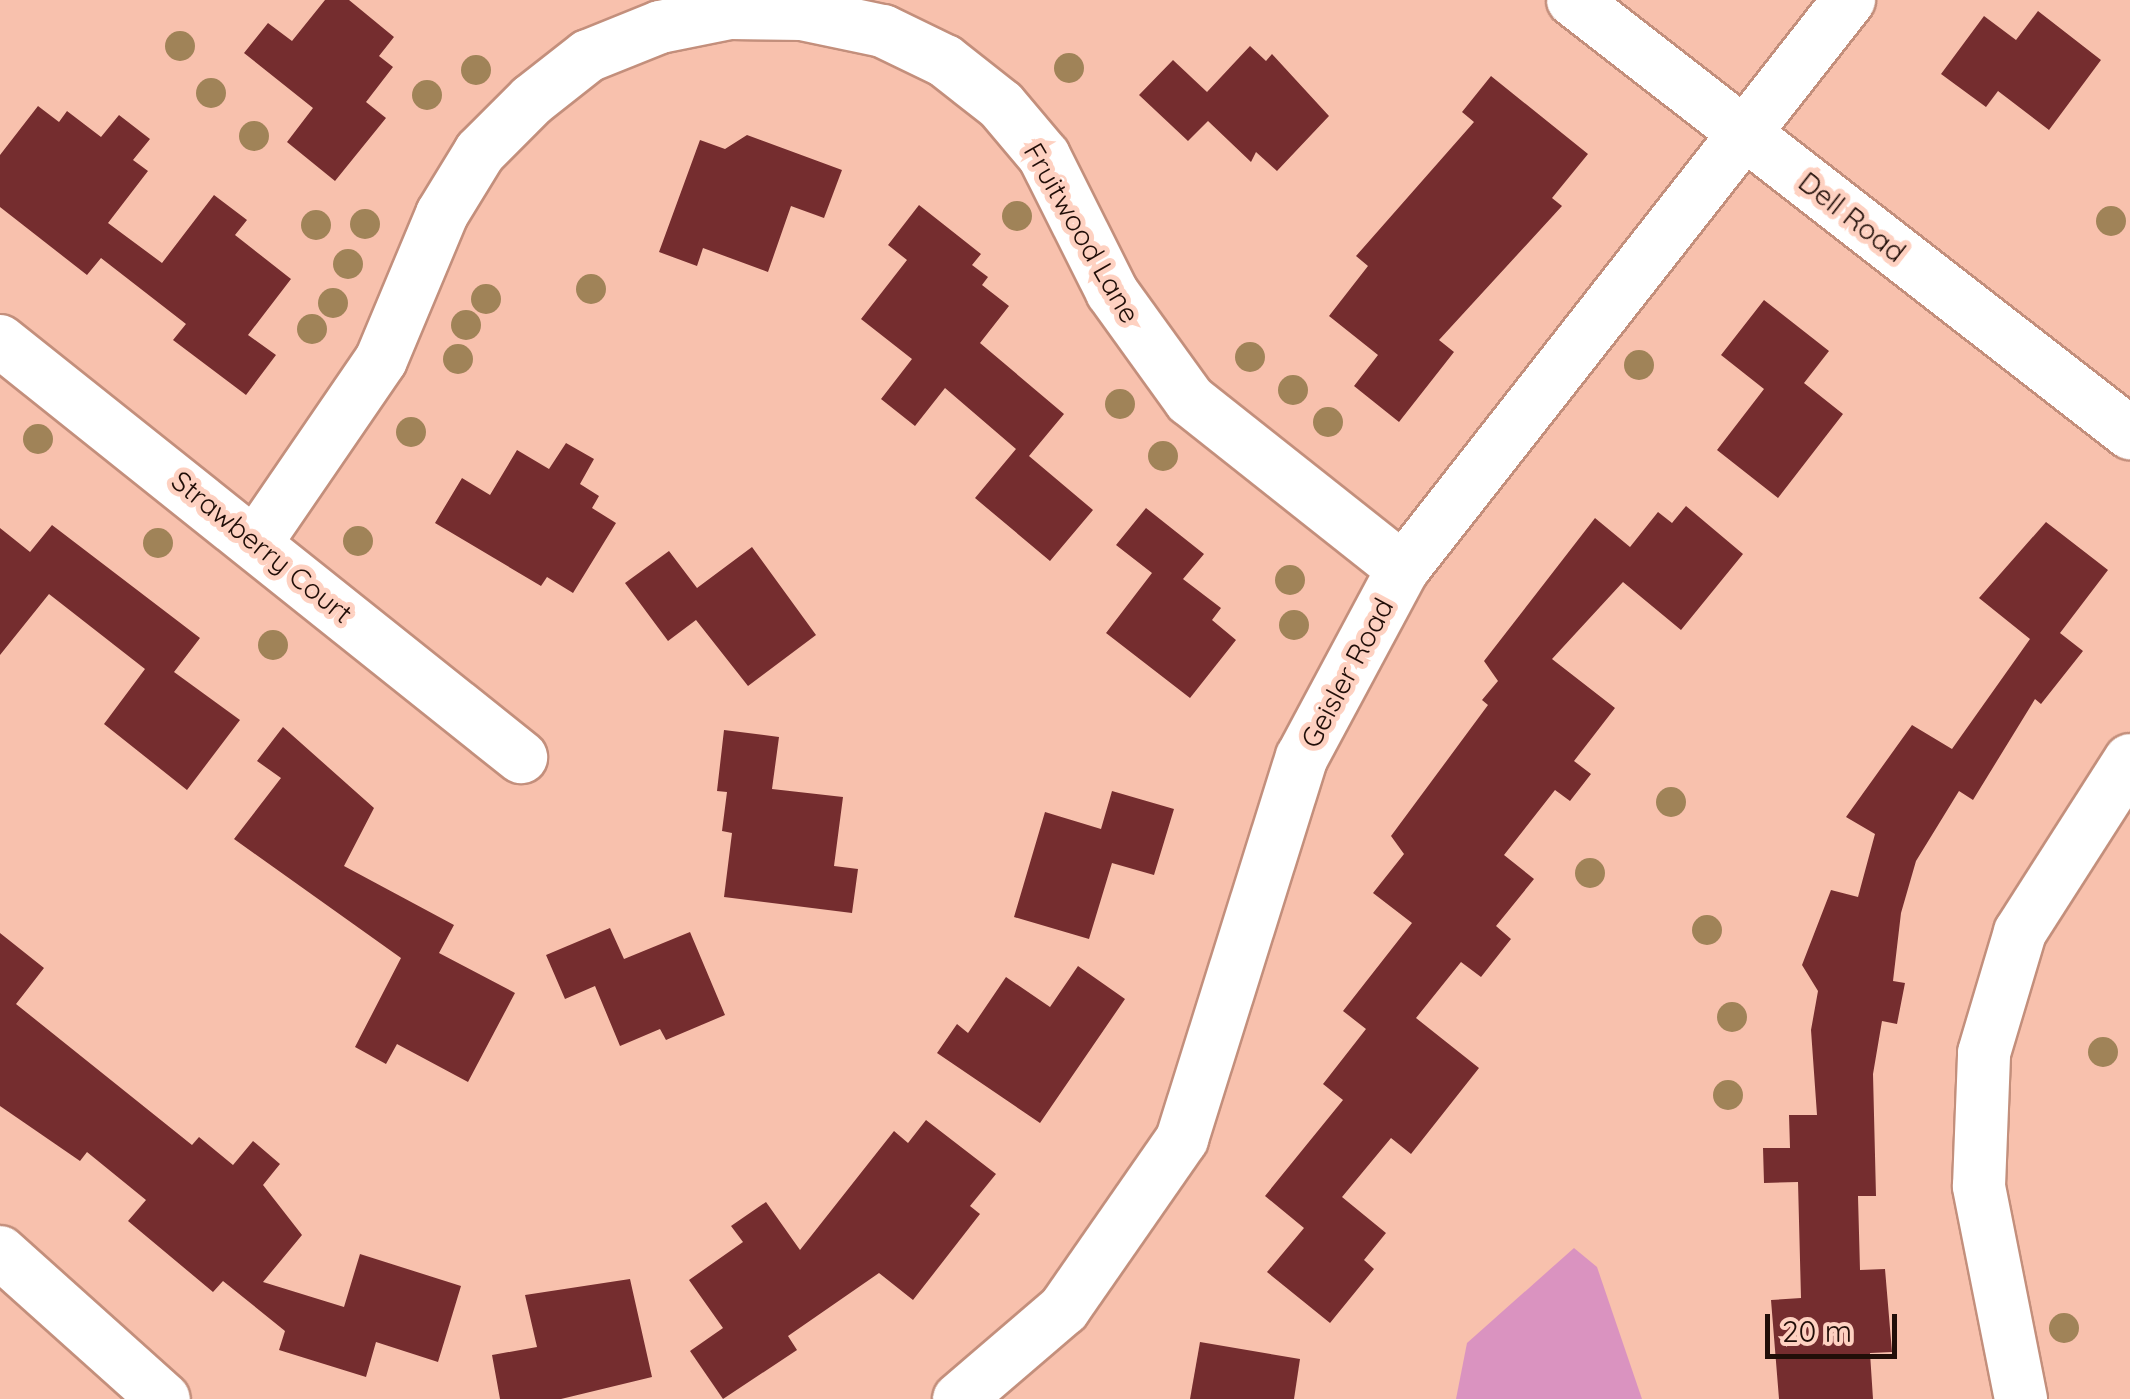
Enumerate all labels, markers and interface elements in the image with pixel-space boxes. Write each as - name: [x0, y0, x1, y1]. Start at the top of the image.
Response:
- street label: Fruitwood Lane: [1017, 137, 1147, 329]
- street label: Dell Road: [1792, 165, 1912, 269]
- street label: Strawberry Court: [165, 464, 359, 630]
- street label: Geisler Road: [1294, 593, 1400, 753]
- scale bar: [1770, 1294, 1902, 1356]
- text: 20 m: [1782, 1312, 1852, 1350]

